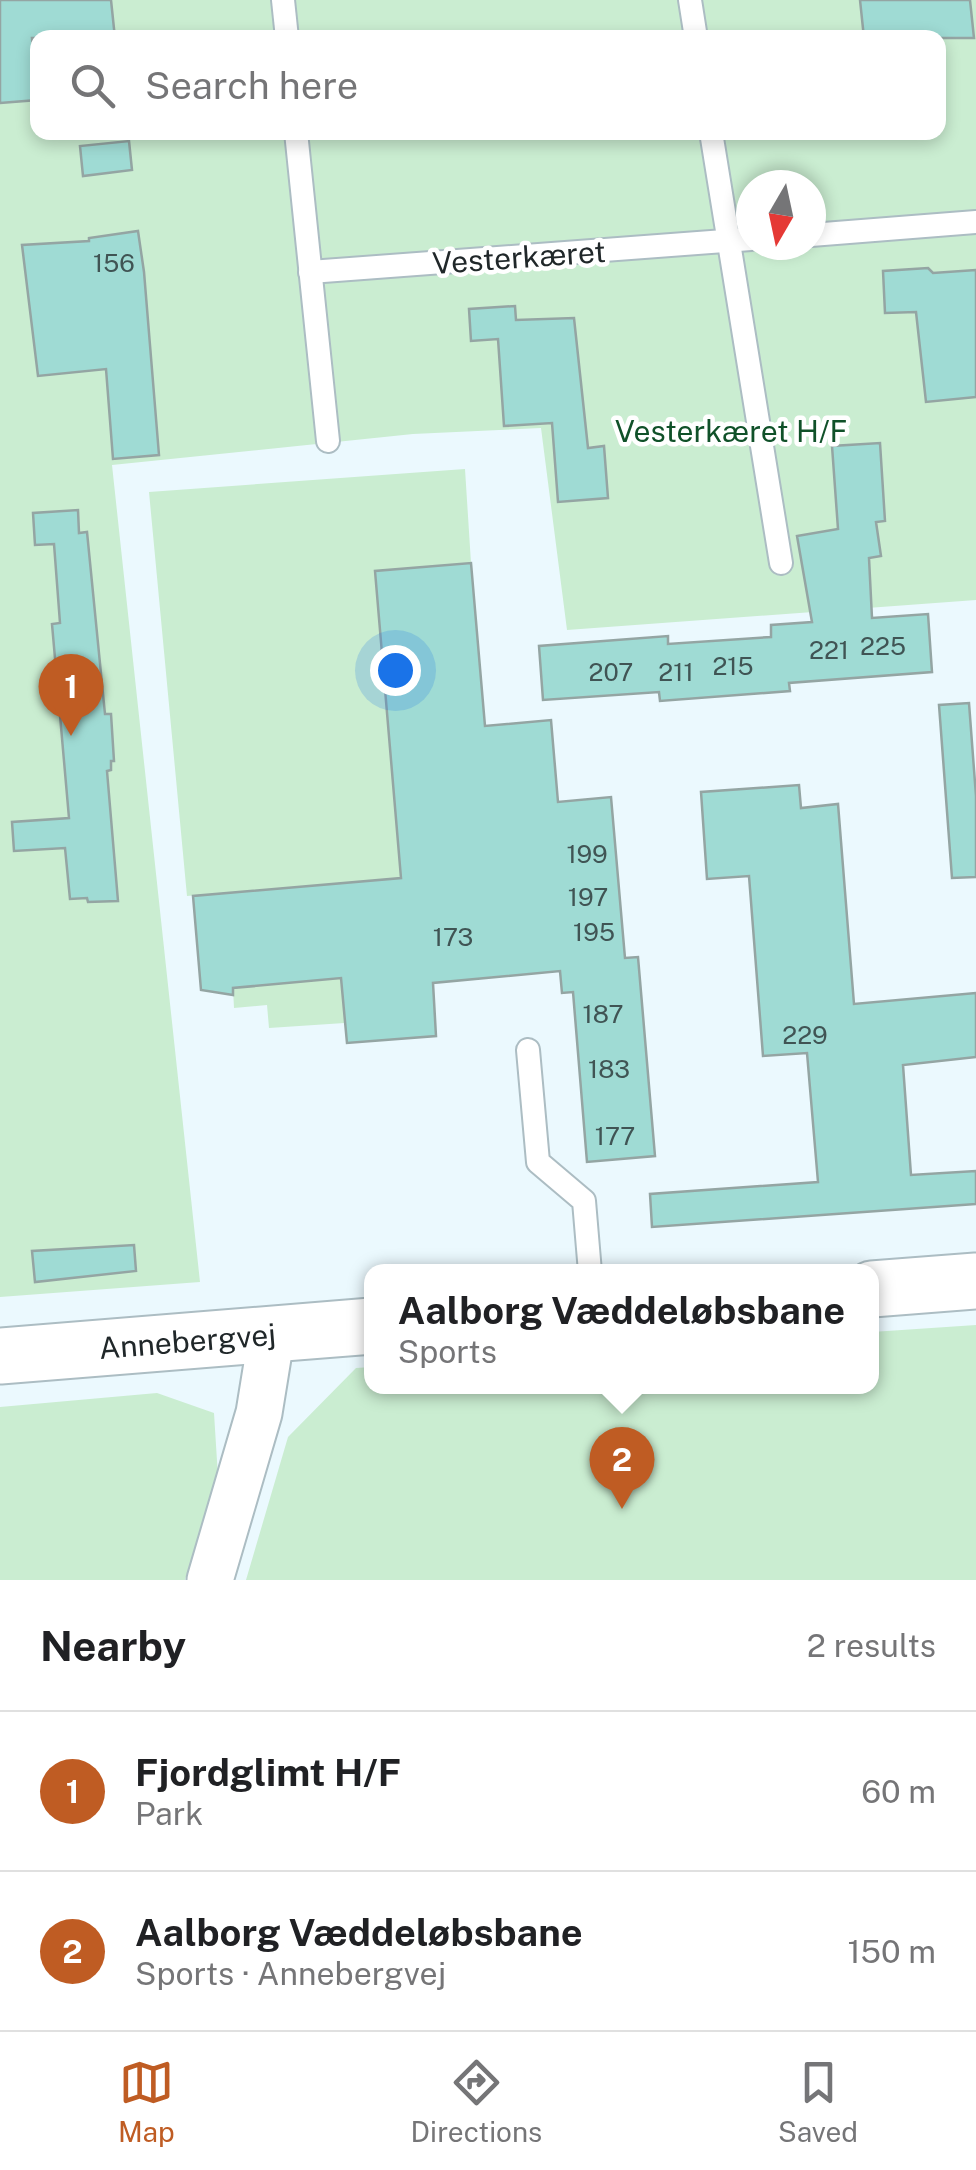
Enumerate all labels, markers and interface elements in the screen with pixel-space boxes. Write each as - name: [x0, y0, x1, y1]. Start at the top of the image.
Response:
- search box: [30, 30, 946, 140]
- icon: search: [65, 58, 120, 113]
- text: Search here: [145, 63, 358, 108]
- north arrow: [736, 170, 826, 260]
- street label: Vesterkæret: [431, 233, 607, 281]
- house number: 156: [93, 248, 135, 278]
- park label: Vesterkæret H/F: [615, 413, 847, 449]
- house number: 225: [860, 631, 906, 661]
- house number: 221: [809, 635, 849, 665]
- your location: [370, 645, 421, 696]
- house number: 215: [712, 651, 754, 681]
- pin: 1: [38, 654, 104, 736]
- house number: 207: [589, 657, 633, 687]
- house number: 211: [658, 657, 694, 687]
- house number: 199: [566, 839, 608, 869]
- house number: 197: [568, 882, 608, 912]
- house number: 195: [573, 917, 615, 947]
- house number: 173: [433, 922, 473, 952]
- house number: 187: [583, 999, 623, 1029]
- house number: 229: [782, 1020, 828, 1050]
- house number: 183: [588, 1054, 630, 1084]
- house number: 177: [595, 1121, 635, 1151]
- popup: [364, 1264, 879, 1394]
- text: Aalborg Væddeløbsbane: [398, 1288, 845, 1333]
- street label: Annebergvej: [97, 1316, 277, 1366]
- text: Sports: [398, 1333, 497, 1370]
- pin: 2: [590, 1426, 654, 1509]
- text: Nearby: [40, 1621, 186, 1670]
- text: 2 results: [807, 1627, 936, 1664]
- text: Fjordglimt H/F: [135, 1750, 401, 1795]
- text: 1: [66, 1773, 79, 1810]
- text: 60 m: [861, 1773, 936, 1810]
- text: Park: [135, 1795, 203, 1832]
- text: Aalborg Væddeløbsbane: [135, 1910, 583, 1955]
- text: 2: [62, 1933, 83, 1970]
- text: 150 m: [847, 1933, 936, 1970]
- text: Sports · Annebergvej: [135, 1955, 446, 1992]
- tab: Map: [118, 2055, 175, 2148]
- tab: Directions: [411, 2055, 542, 2148]
- tab: Saved: [778, 2055, 858, 2148]

